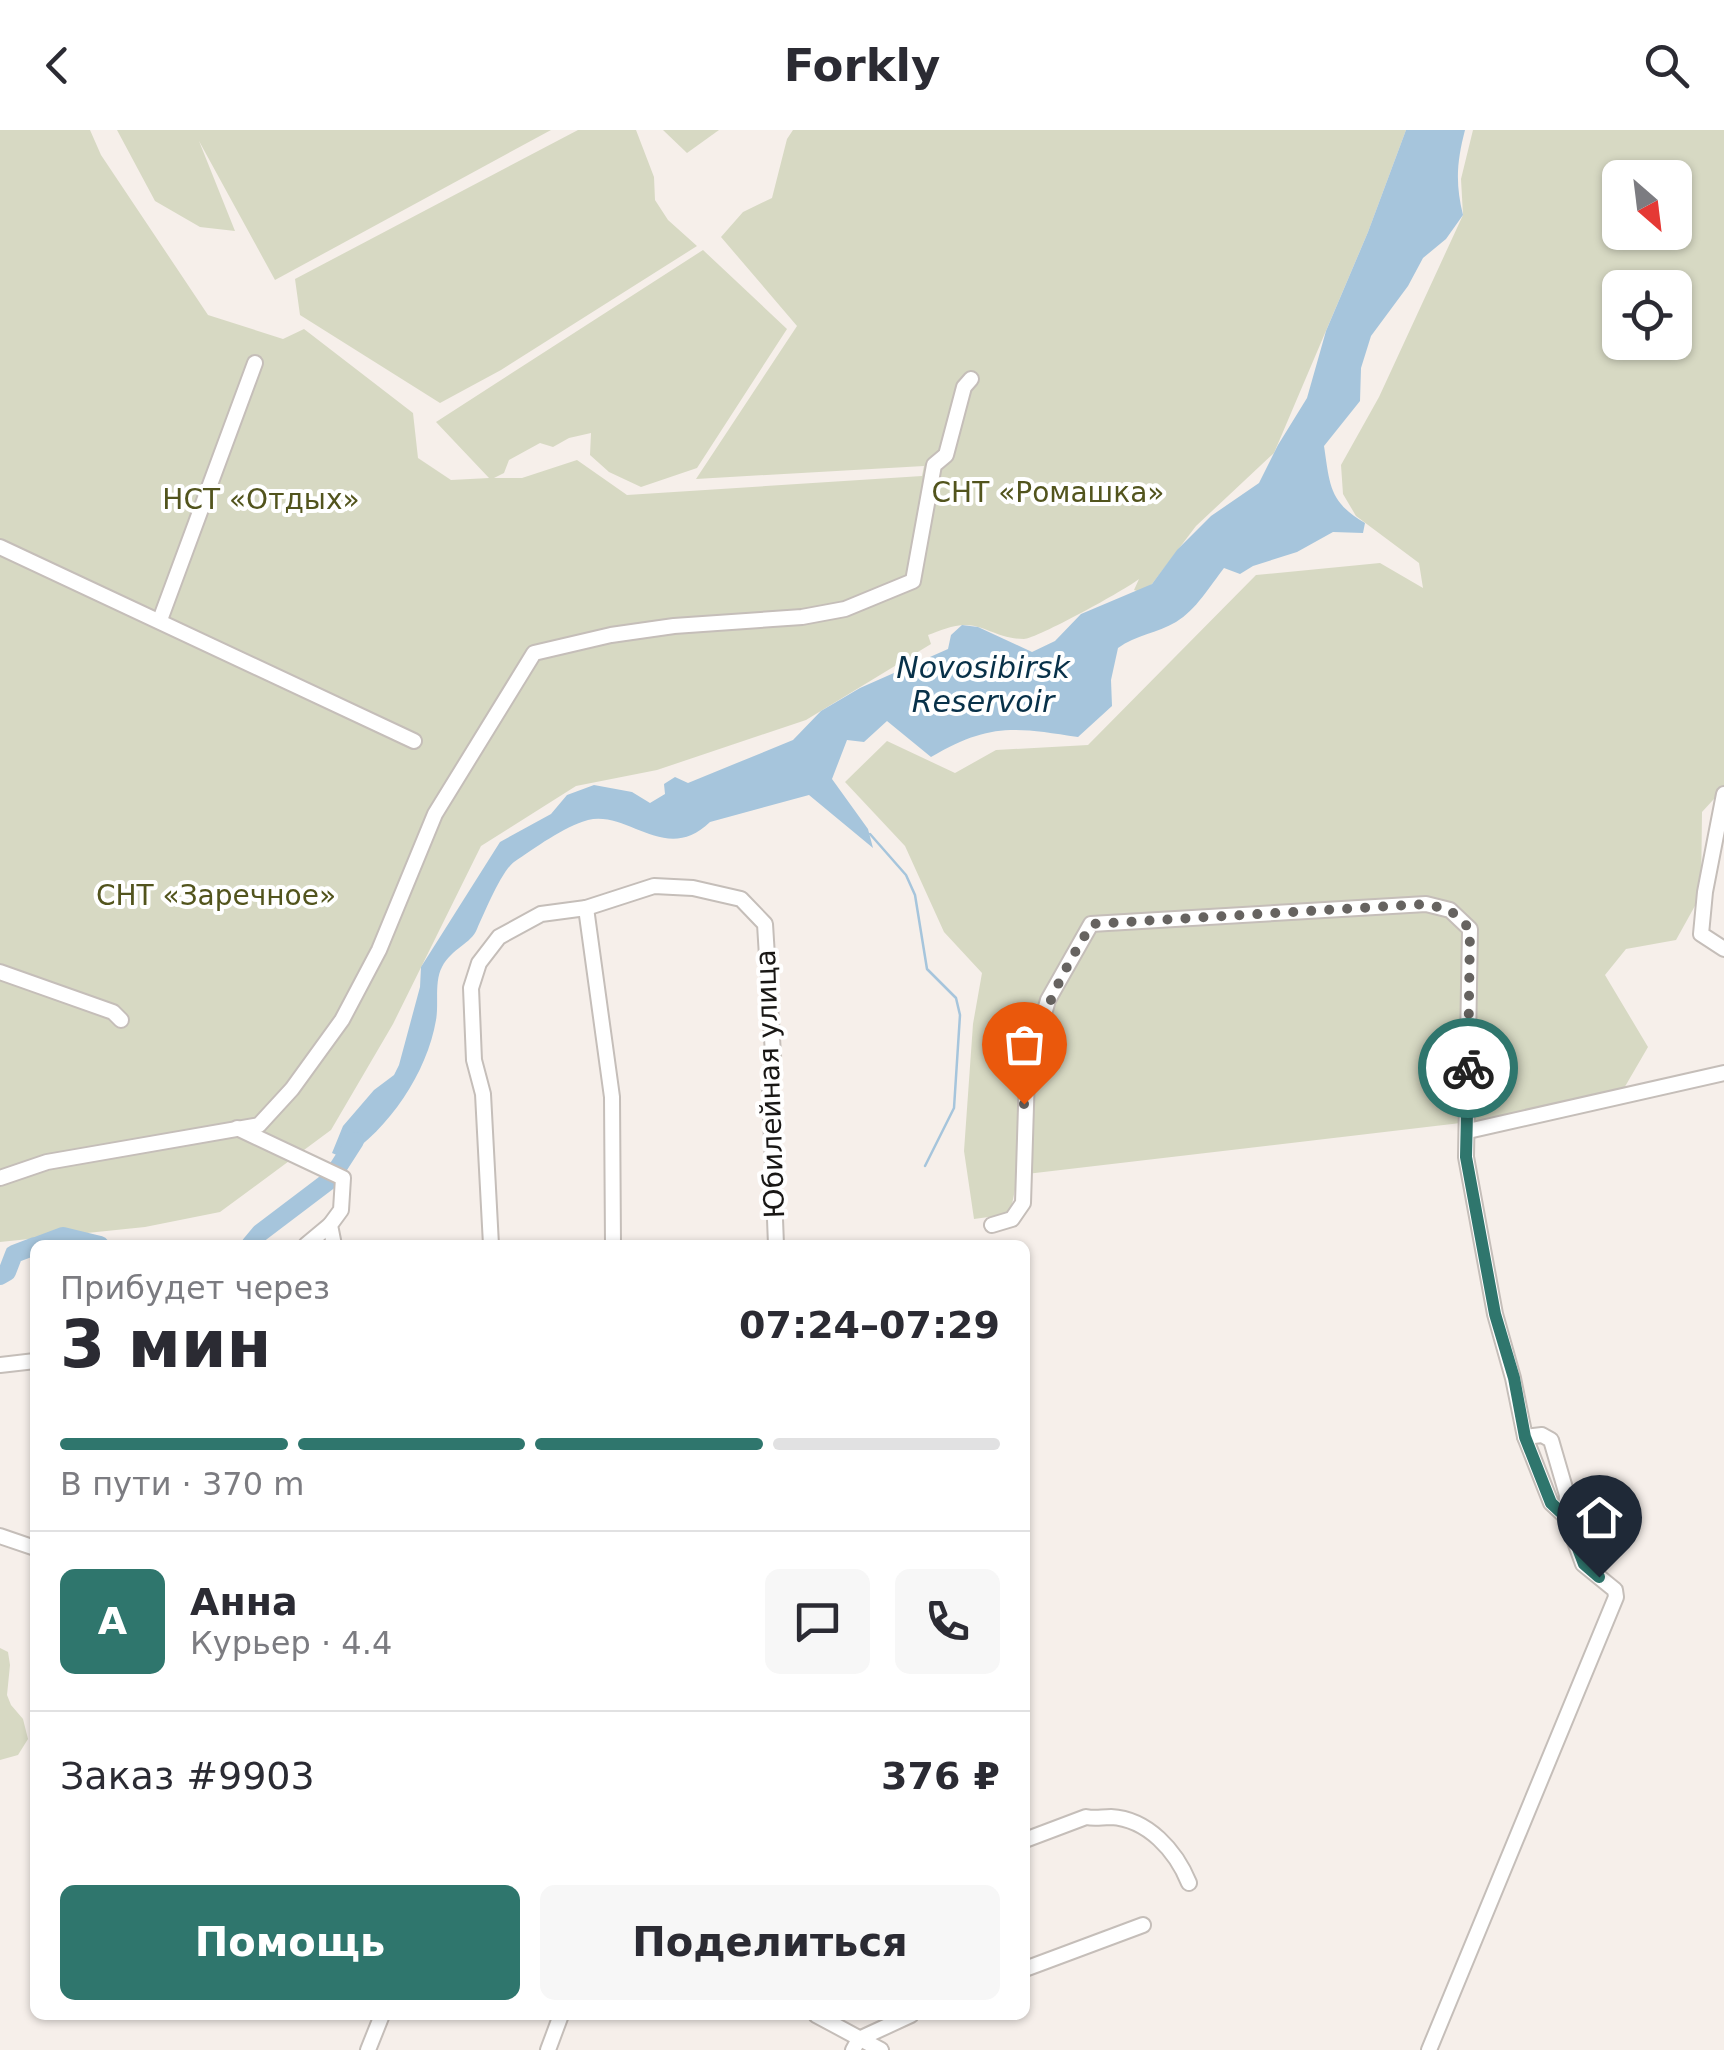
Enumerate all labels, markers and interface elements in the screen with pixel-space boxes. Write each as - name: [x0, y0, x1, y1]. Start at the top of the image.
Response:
- icon: back: [30, 38, 85, 93]
- icon: search: [1639, 38, 1694, 93]
- text: Forkly: [784, 39, 940, 92]
- north arrow: [1602, 160, 1692, 250]
- map controls: [1602, 160, 1692, 360]
- button: locate: [1602, 270, 1692, 360]
- park label: СНТ «Ромашка»: [932, 476, 1164, 509]
- park label: НСТ «Отдых»: [162, 483, 360, 516]
- water label: Novosibirsk Reservoir: [896, 650, 1071, 719]
- park label: СНТ «Заречное»: [96, 879, 336, 912]
- street label: Юбилейная улица: [749, 949, 791, 1219]
- pin: [982, 1002, 1067, 1105]
- icon: bag: [997, 1017, 1052, 1072]
- courier: [1418, 1018, 1518, 1118]
- icon: bike: [1441, 1041, 1496, 1096]
- text: Прибудет через: [60, 1269, 330, 1307]
- text: 07:24–07:29: [739, 1303, 1000, 1347]
- text: 3 мин: [60, 1307, 271, 1382]
- text: В пути · 370 m: [60, 1465, 304, 1503]
- pin: [1557, 1475, 1642, 1578]
- icon: home: [1572, 1490, 1627, 1545]
- button: chat: [765, 1569, 870, 1674]
- button: phone: [895, 1569, 1000, 1674]
- text: Анна: [190, 1580, 298, 1624]
- text: А: [98, 1599, 127, 1643]
- text: Курьер · 4.4: [190, 1624, 392, 1662]
- text: Заказ #9903: [60, 1754, 315, 1798]
- text: 376 ₽: [881, 1754, 1000, 1798]
- button: Помощь: [60, 1885, 520, 2000]
- button: Поделиться: [540, 1885, 1000, 2000]

